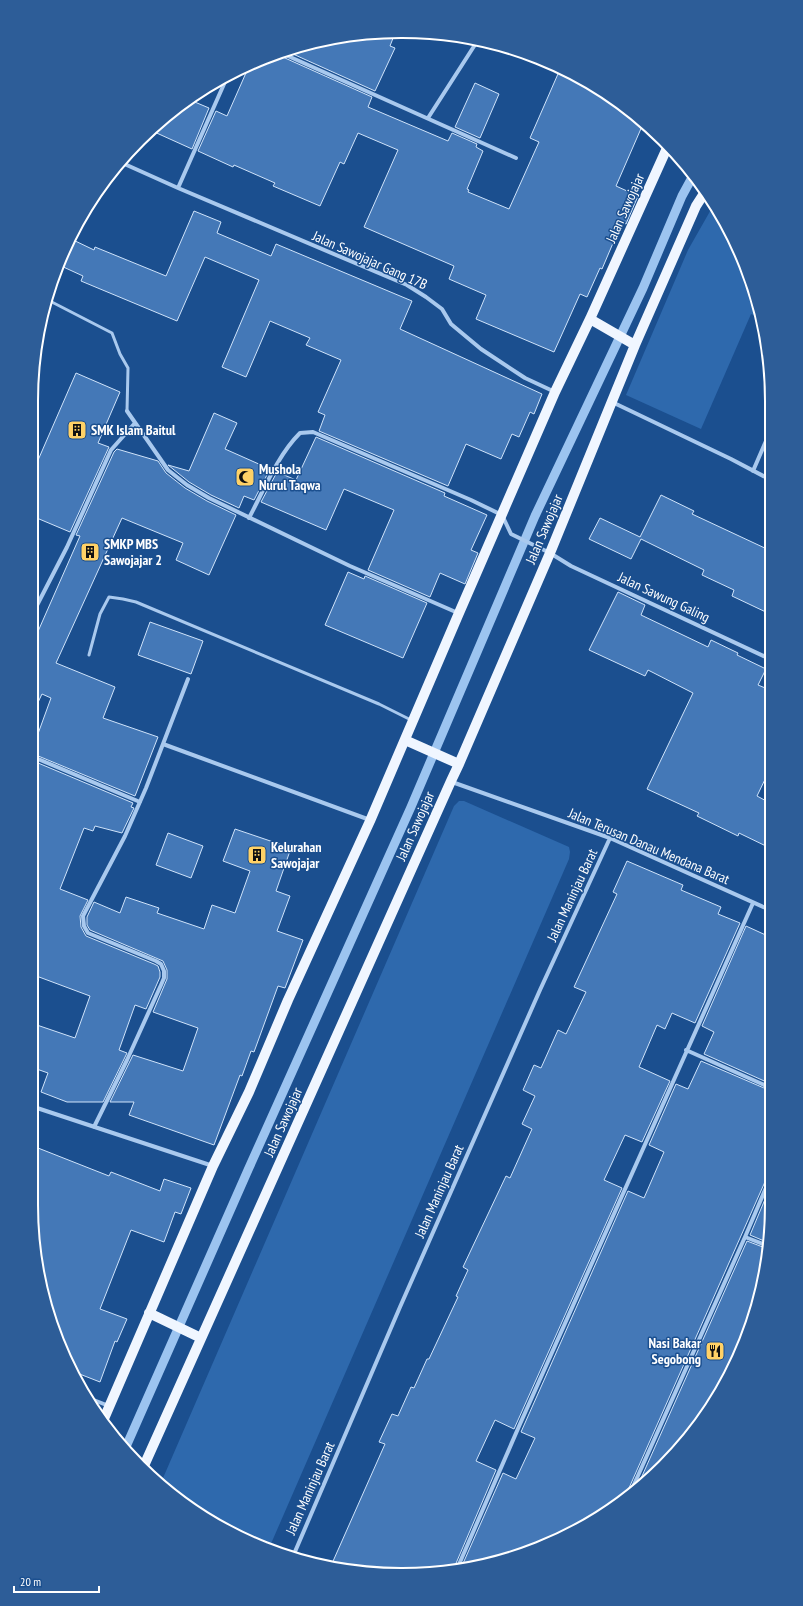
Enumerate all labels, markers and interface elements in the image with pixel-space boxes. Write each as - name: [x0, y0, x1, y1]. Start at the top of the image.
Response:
- street label: Jalan Sawojajar: [601, 170, 648, 246]
- street label: Jalan Sawojajar Gang 17B: [309, 226, 430, 293]
- building icon: SMK Islam Baitul: [66, 419, 88, 441]
- place label: SMK Islam Baitul: [91, 421, 176, 439]
- place label: Mushola Nurul Taqwa: [259, 460, 321, 494]
- mosque icon: Mushola Nurul Taqwa: [234, 466, 256, 488]
- street label: Jalan Sawojajar: [521, 491, 567, 567]
- place label: SMKP MBS Sawojajar 2: [104, 535, 162, 569]
- building icon: SMKP MBS Sawojajar 2: [79, 541, 101, 563]
- street label: Jalan Sawung Galing: [614, 567, 713, 626]
- street label: Jalan Sawojajar: [391, 788, 438, 864]
- street label: Jalan Terusan Danau Mendana Barat: [565, 804, 732, 888]
- place label: Kelurahan Sawojajar: [271, 838, 322, 872]
- building icon: Kelurahan Sawojajar: [246, 844, 268, 866]
- street label: Jalan Maninjau Barat: [542, 846, 601, 945]
- street label: Jalan Sawojajar: [259, 1084, 306, 1160]
- street label: Jalan Maninjau Barat: [410, 1142, 468, 1241]
- place label: Nasi Bakar Segobong: [648, 1334, 702, 1368]
- restaurant icon: Nasi Bakar Segobong: [704, 1340, 726, 1362]
- street label: Jalan Maninjau Barat: [281, 1439, 339, 1538]
- scale bar: [14, 1568, 99, 1594]
- text: 20 m: [20, 1574, 41, 1589]

